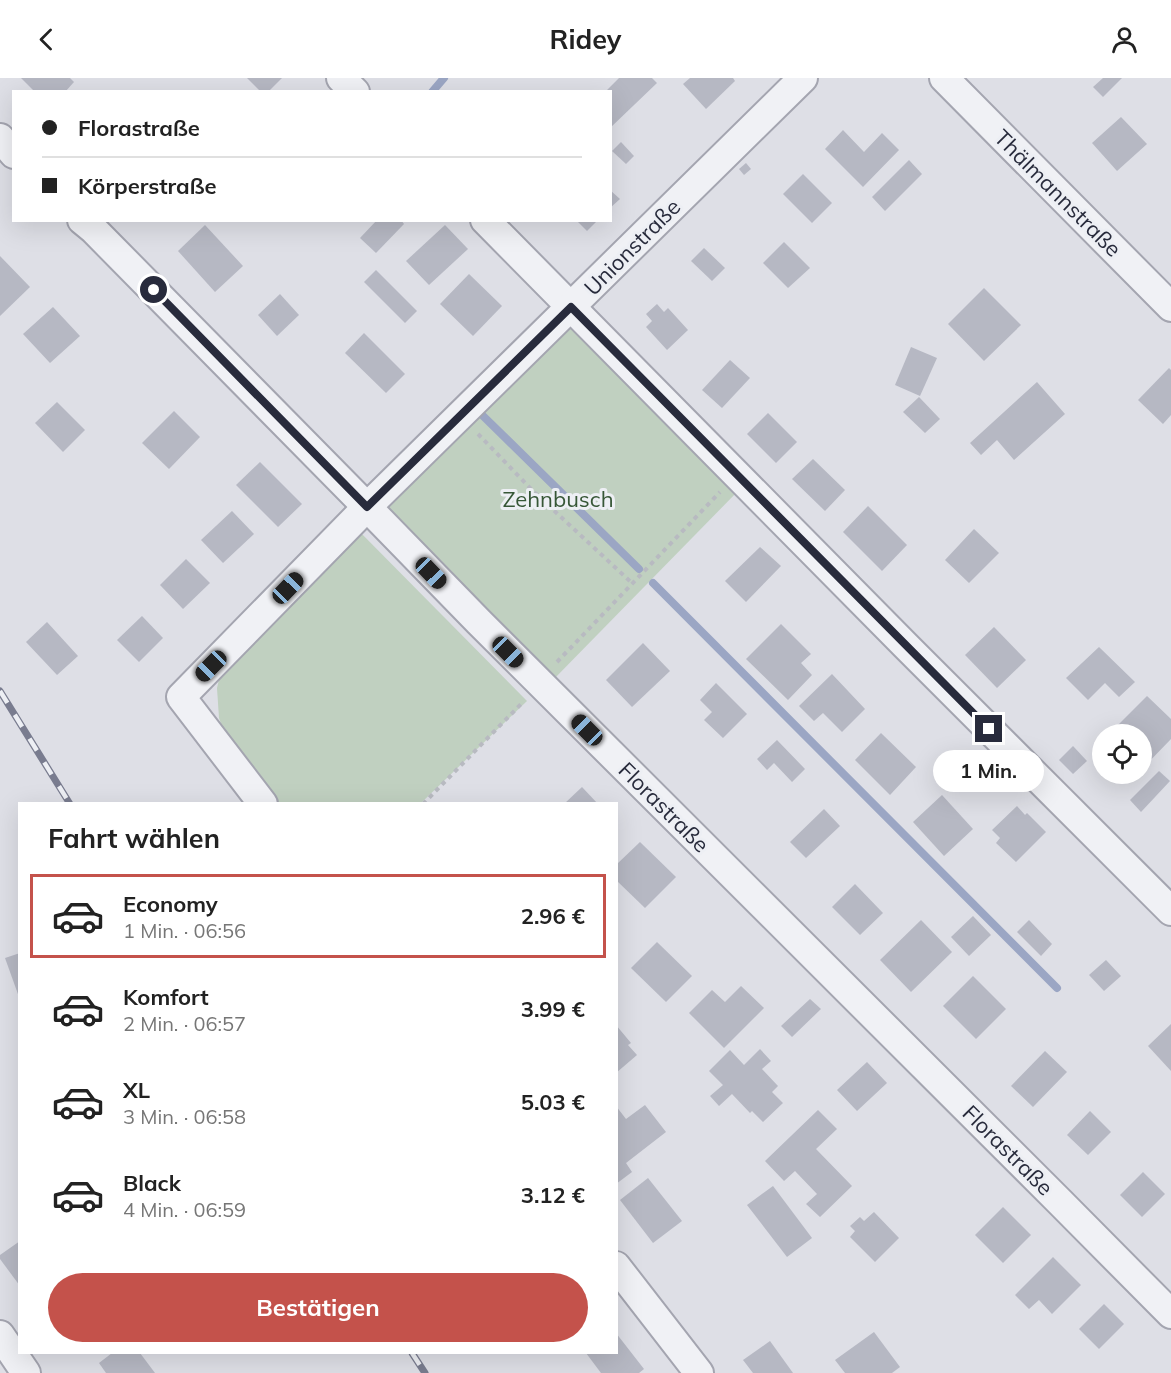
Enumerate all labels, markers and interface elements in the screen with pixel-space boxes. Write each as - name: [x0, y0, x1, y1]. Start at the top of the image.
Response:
- text: Ridey: [550, 22, 621, 56]
- icon: back: [30, 23, 63, 56]
- icon: person: [1108, 23, 1141, 56]
- text: Florastraße: [78, 114, 200, 142]
- street label: Thälmannstraße: [989, 124, 1127, 262]
- text: Körperstraße: [78, 172, 217, 200]
- street label: Unionstraße: [578, 193, 686, 301]
- route start: [140, 276, 167, 303]
- park label: Zehnbusch: [502, 485, 614, 513]
- car: [412, 554, 450, 592]
- car: [269, 569, 307, 607]
- car: [489, 633, 527, 671]
- car: [192, 647, 230, 685]
- car: [568, 711, 606, 749]
- route end: [975, 715, 1002, 742]
- map controls: [1092, 724, 1152, 784]
- button: locate: [1092, 724, 1152, 784]
- callout: 1 Min.: [934, 750, 1044, 792]
- street label: Florastraße: [613, 756, 715, 858]
- text: 1 Min.: [960, 758, 1017, 783]
- text: Fahrt wählen: [48, 821, 220, 855]
- icon: car: [51, 889, 105, 943]
- text: Economy: [123, 890, 218, 918]
- text: 2.96 €: [521, 902, 585, 930]
- text: 1 Min. · 06:56: [123, 918, 246, 943]
- icon: car: [51, 982, 105, 1036]
- text: Komfort: [123, 983, 209, 1011]
- text: 3.99 €: [521, 995, 585, 1023]
- text: 2 Min. · 06:57: [123, 1011, 246, 1036]
- icon: car: [51, 1075, 105, 1129]
- text: XL: [123, 1076, 150, 1104]
- text: 5.03 €: [521, 1088, 585, 1116]
- street label: Florastraße: [957, 1099, 1059, 1201]
- text: 3 Min. · 06:58: [123, 1104, 246, 1129]
- icon: car: [51, 1168, 105, 1222]
- text: Black: [123, 1169, 181, 1197]
- text: 3.12 €: [521, 1181, 585, 1209]
- text: 4 Min. · 06:59: [123, 1197, 246, 1222]
- button: Bestätigen: [48, 1273, 588, 1342]

